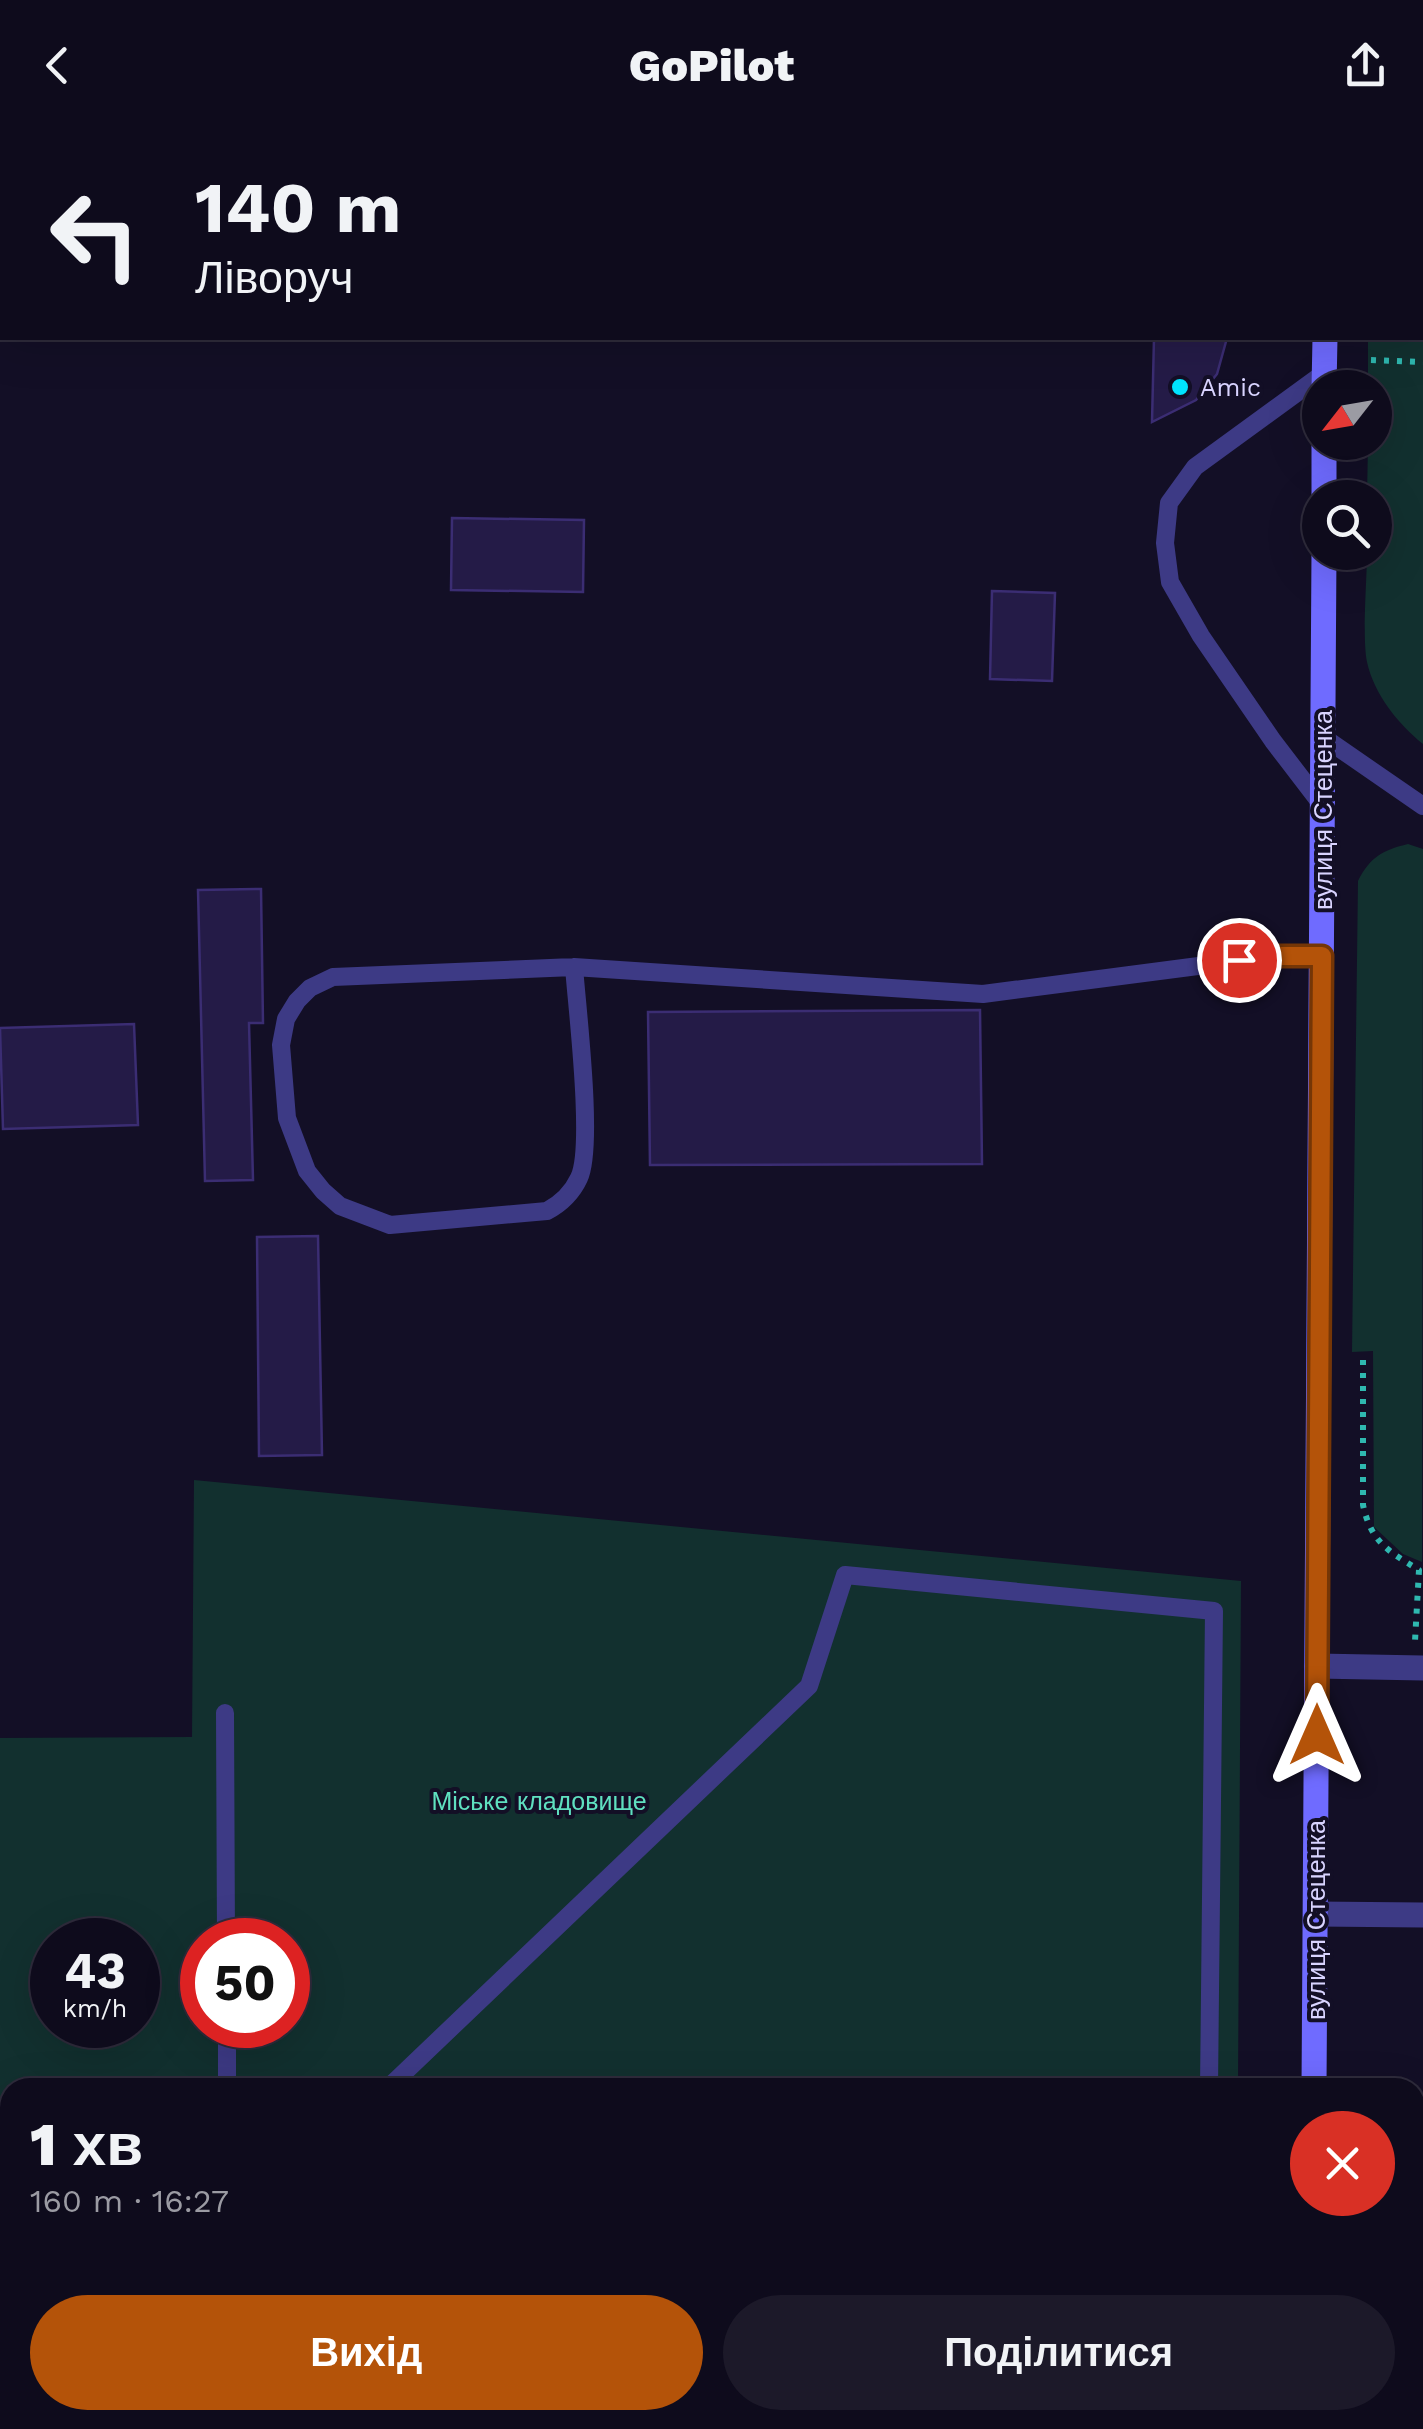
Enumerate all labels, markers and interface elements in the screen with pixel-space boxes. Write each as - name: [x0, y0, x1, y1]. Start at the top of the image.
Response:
- icon: back: [30, 38, 85, 93]
- icon: share: [1338, 38, 1393, 93]
- text: GoPilot: [629, 39, 794, 92]
- text: 140 m: [195, 167, 401, 249]
- icon: left: [30, 170, 160, 300]
- text: Ліворуч: [195, 251, 353, 304]
- north arrow: [1302, 370, 1392, 460]
- map controls: [1302, 370, 1392, 570]
- place label: Amic: [1200, 373, 1261, 402]
- marker: Amic: [1169, 376, 1191, 398]
- button: search: [1302, 480, 1392, 570]
- street label: вулиця Стеценка: [1309, 710, 1338, 910]
- pin: [1197, 918, 1282, 1003]
- icon: arrive: [1212, 933, 1267, 988]
- position arrow: [1265, 1683, 1369, 1787]
- park label: Міське кладовище: [431, 1787, 647, 1816]
- street label: вулиця Стеценка: [1302, 1820, 1331, 2020]
- speed limit sign: 50: [180, 1918, 310, 2048]
- text: 43: [64, 1941, 126, 2000]
- text: km/h: [63, 1994, 127, 2023]
- text: 1 хв: [30, 2109, 143, 2180]
- button: close: [1290, 2111, 1395, 2216]
- text: 160 m · 16:27: [30, 2182, 229, 2220]
- button: Вихід: [30, 2295, 703, 2410]
- button: Поділитися: [723, 2295, 1395, 2410]

